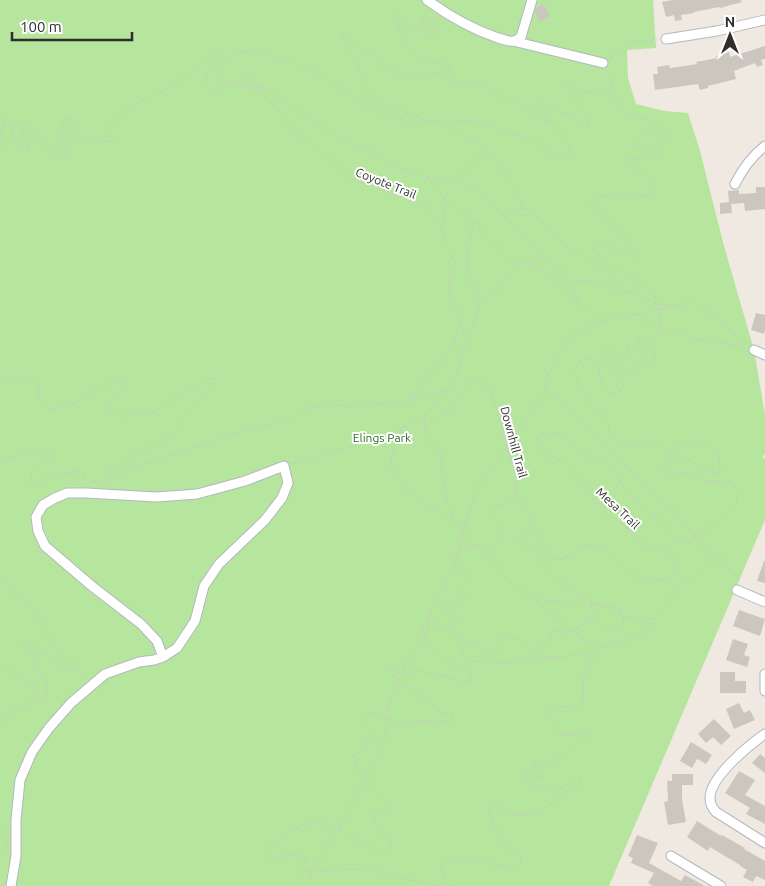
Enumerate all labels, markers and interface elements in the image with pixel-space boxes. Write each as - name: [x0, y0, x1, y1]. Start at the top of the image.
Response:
- scale bar: [12, 10, 132, 42]
- north arrow: [705, 10, 755, 60]
- text: N: [725, 14, 735, 30]
- text: 100 m: [20, 18, 62, 35]
- street label: Coyote Trail: [354, 165, 418, 201]
- street label: Downhill Trail: [498, 405, 530, 479]
- park label: Elings Park: [353, 431, 411, 444]
- street label: Mesa Trail: [594, 485, 642, 531]

